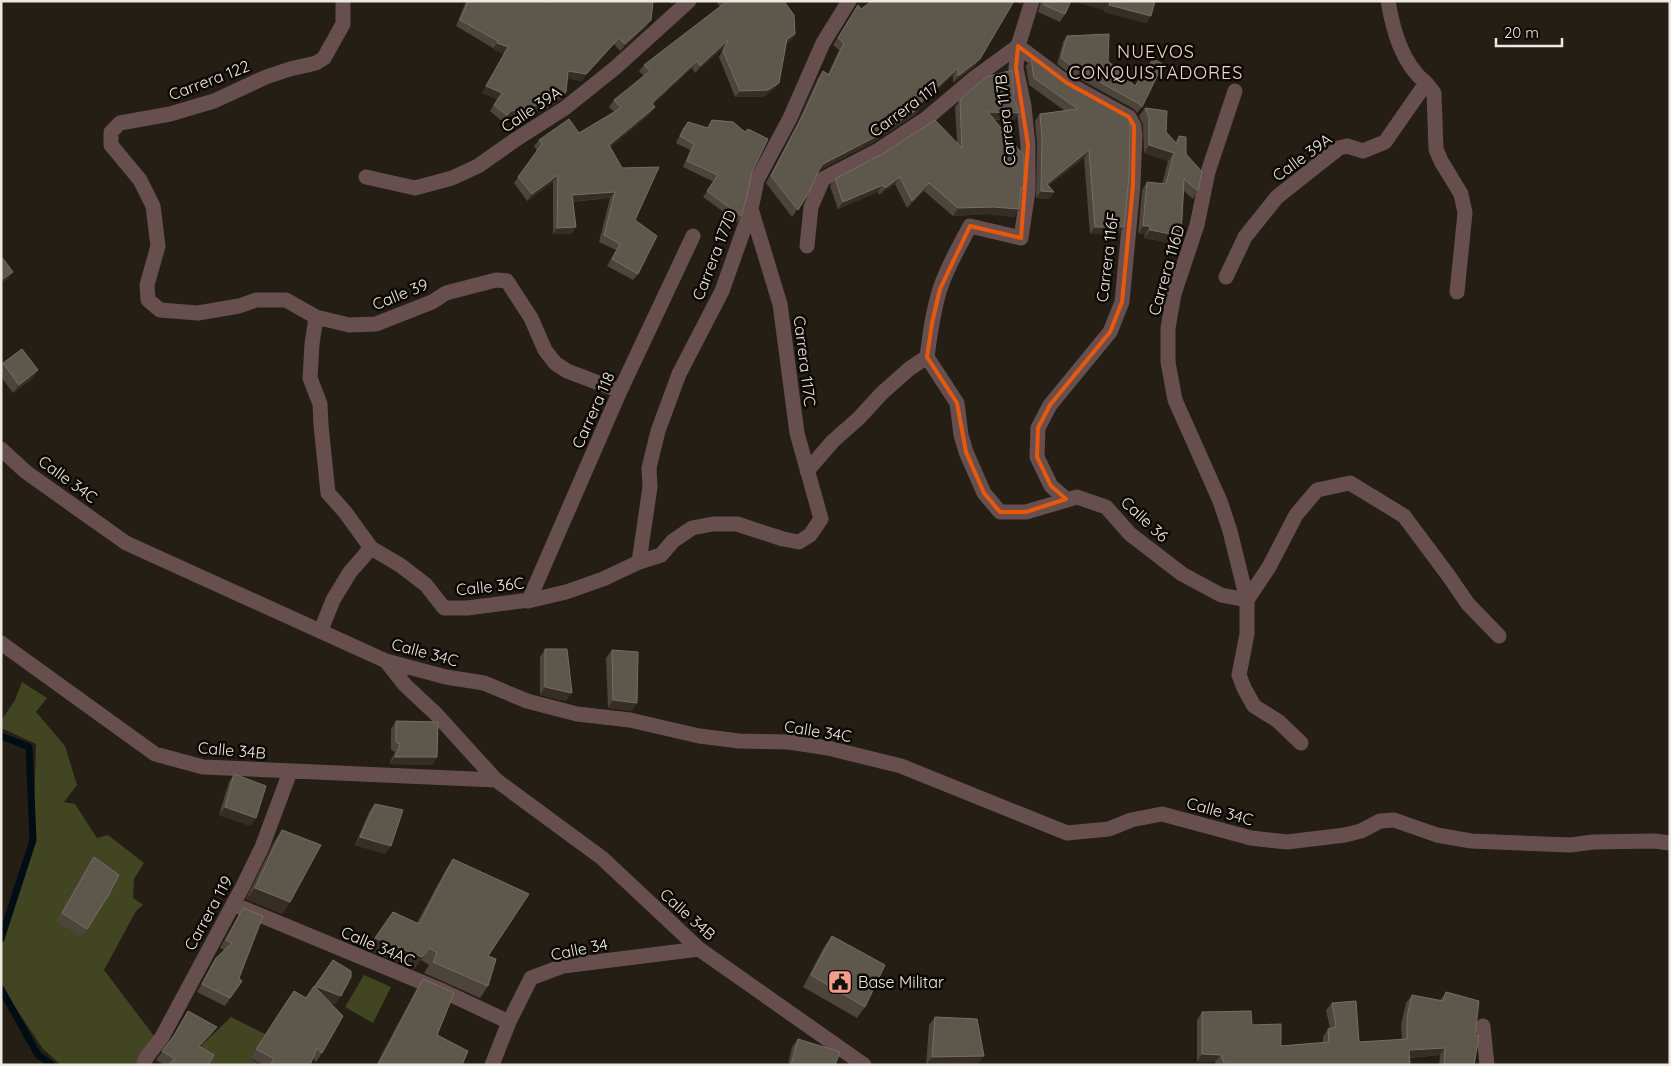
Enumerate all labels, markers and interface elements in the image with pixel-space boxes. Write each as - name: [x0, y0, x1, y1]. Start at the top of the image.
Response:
- scale bar: [1496, 15, 1562, 47]
- text: 20 m: [1504, 23, 1539, 42]
- district label: NUEVOS CONQUISTADORES: [1069, 40, 1243, 84]
- street label: Carrera 122: [166, 55, 252, 105]
- street label: Carrera 117B: [990, 73, 1020, 167]
- street label: Carrera 117: [865, 77, 943, 141]
- street label: Calle 39A: [497, 82, 565, 136]
- street label: Calle 39A: [1268, 129, 1336, 185]
- street label: Carrera 177D: [688, 207, 740, 303]
- street label: Carrera 116F: [1092, 211, 1122, 303]
- street label: Carrera 116D: [1144, 222, 1188, 318]
- street label: Calle 39: [369, 274, 431, 314]
- street label: Carrera 117C: [790, 314, 820, 408]
- street label: Carrera 118: [567, 369, 619, 451]
- street label: Calle 34C: [35, 451, 101, 507]
- street label: Calle 36: [1117, 492, 1173, 546]
- street label: Calle 36C: [455, 572, 525, 600]
- street label: Calle 34C: [390, 634, 460, 670]
- street label: Calle 34C: [783, 716, 853, 746]
- street label: Calle 34B: [197, 737, 267, 763]
- street label: Calle 34C: [1185, 793, 1255, 829]
- street label: Carrera 119: [179, 872, 237, 954]
- street label: Calle 34B: [656, 884, 720, 944]
- street label: Calle 34AC: [338, 921, 418, 971]
- street label: Calle 34: [549, 934, 609, 964]
- public building icon: Base Militar: [827, 969, 853, 995]
- place label: Base Militar: [858, 972, 944, 992]

